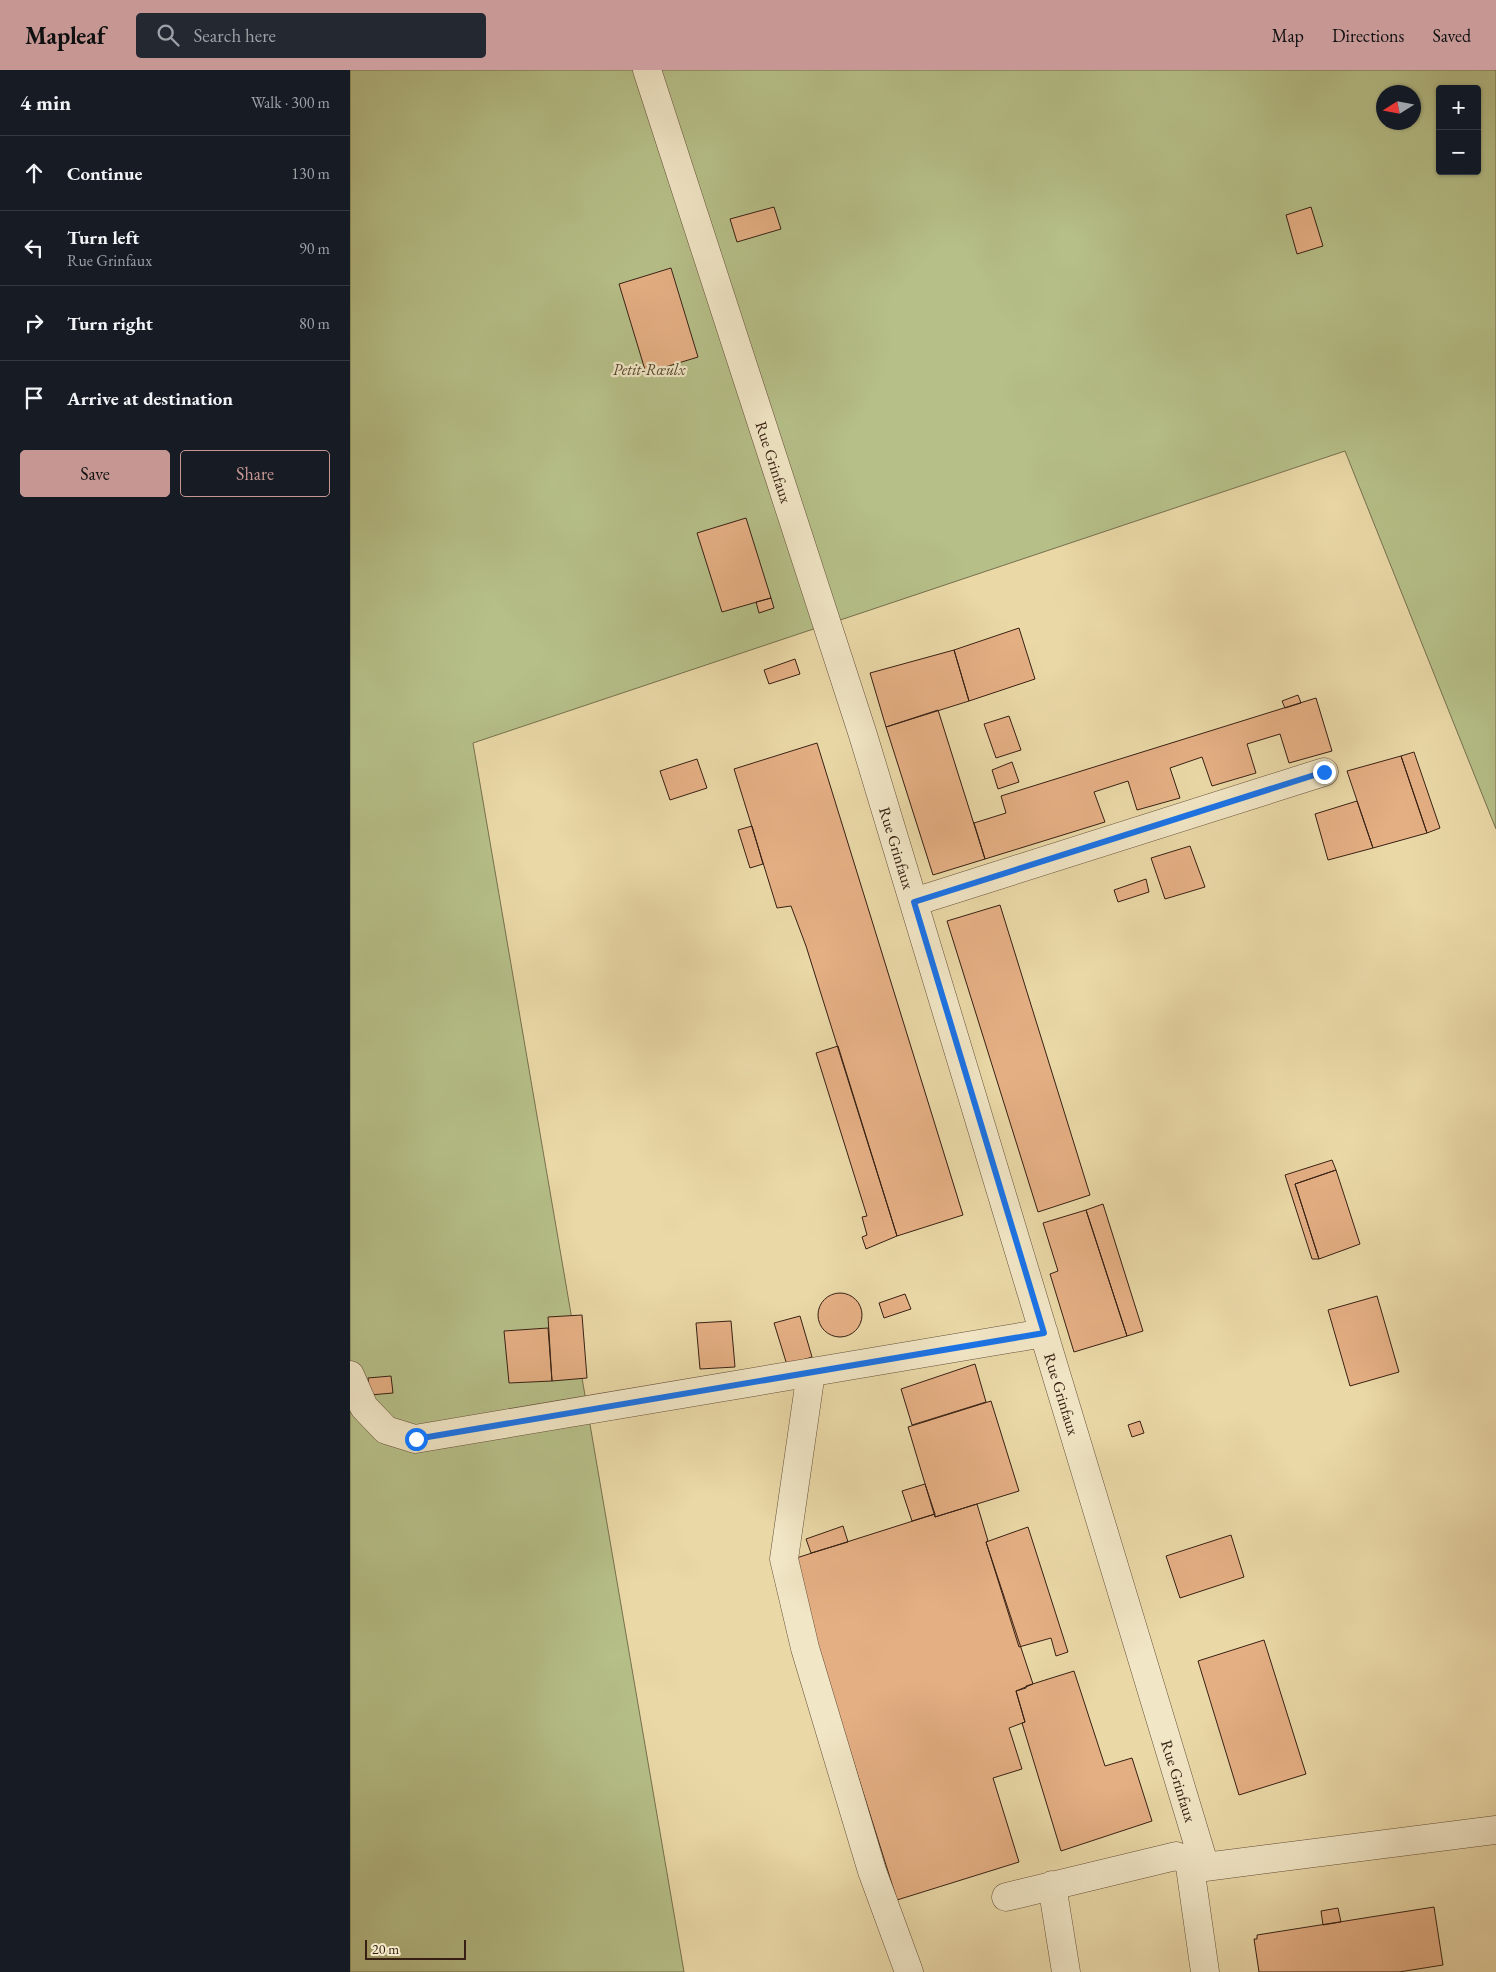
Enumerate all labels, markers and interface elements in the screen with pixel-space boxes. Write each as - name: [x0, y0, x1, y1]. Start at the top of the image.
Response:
- search box: [136, 13, 486, 58]
- text: Mapleaf: [25, 20, 106, 51]
- icon: search: [154, 21, 182, 49]
- text: Search here: [194, 23, 276, 48]
- text: Map: [1272, 24, 1304, 47]
- text: Directions: [1332, 24, 1404, 47]
- text: Saved: [1432, 24, 1471, 47]
- north arrow: [1376, 85, 1421, 130]
- map controls: [1436, 85, 1481, 175]
- button: +: [1436, 85, 1481, 130]
- text: 4 min: [20, 89, 71, 116]
- text: Walk · 300 m: [251, 92, 330, 113]
- button: −: [1436, 130, 1481, 175]
- icon: ahead: [20, 159, 48, 187]
- text: Continue: [67, 161, 142, 186]
- text: 130 m: [291, 163, 330, 184]
- text: Turn left: [67, 225, 139, 250]
- icon: left: [20, 234, 48, 262]
- text: 90 m: [299, 238, 330, 259]
- text: Rue Grinfaux: [67, 250, 152, 271]
- icon: right: [20, 309, 48, 337]
- text: Turn right: [67, 311, 153, 336]
- text: 80 m: [299, 313, 330, 334]
- park label: Petit-Rœulx: [613, 359, 686, 380]
- icon: arrive: [20, 384, 48, 412]
- text: Arrive at destination: [67, 386, 233, 411]
- street label: Rue Grinfaux: [750, 418, 797, 506]
- button: Save: [20, 450, 170, 497]
- button: Share: [180, 450, 330, 497]
- route end: [1313, 761, 1336, 784]
- street label: Rue Grinfaux: [874, 804, 919, 892]
- street label: Rue Grinfaux: [1039, 1350, 1084, 1438]
- route start: [405, 1428, 428, 1451]
- street label: Rue Grinfaux: [1156, 1737, 1201, 1825]
- scale bar: [365, 1937, 466, 1960]
- text: 20 m: [372, 1940, 399, 1958]

